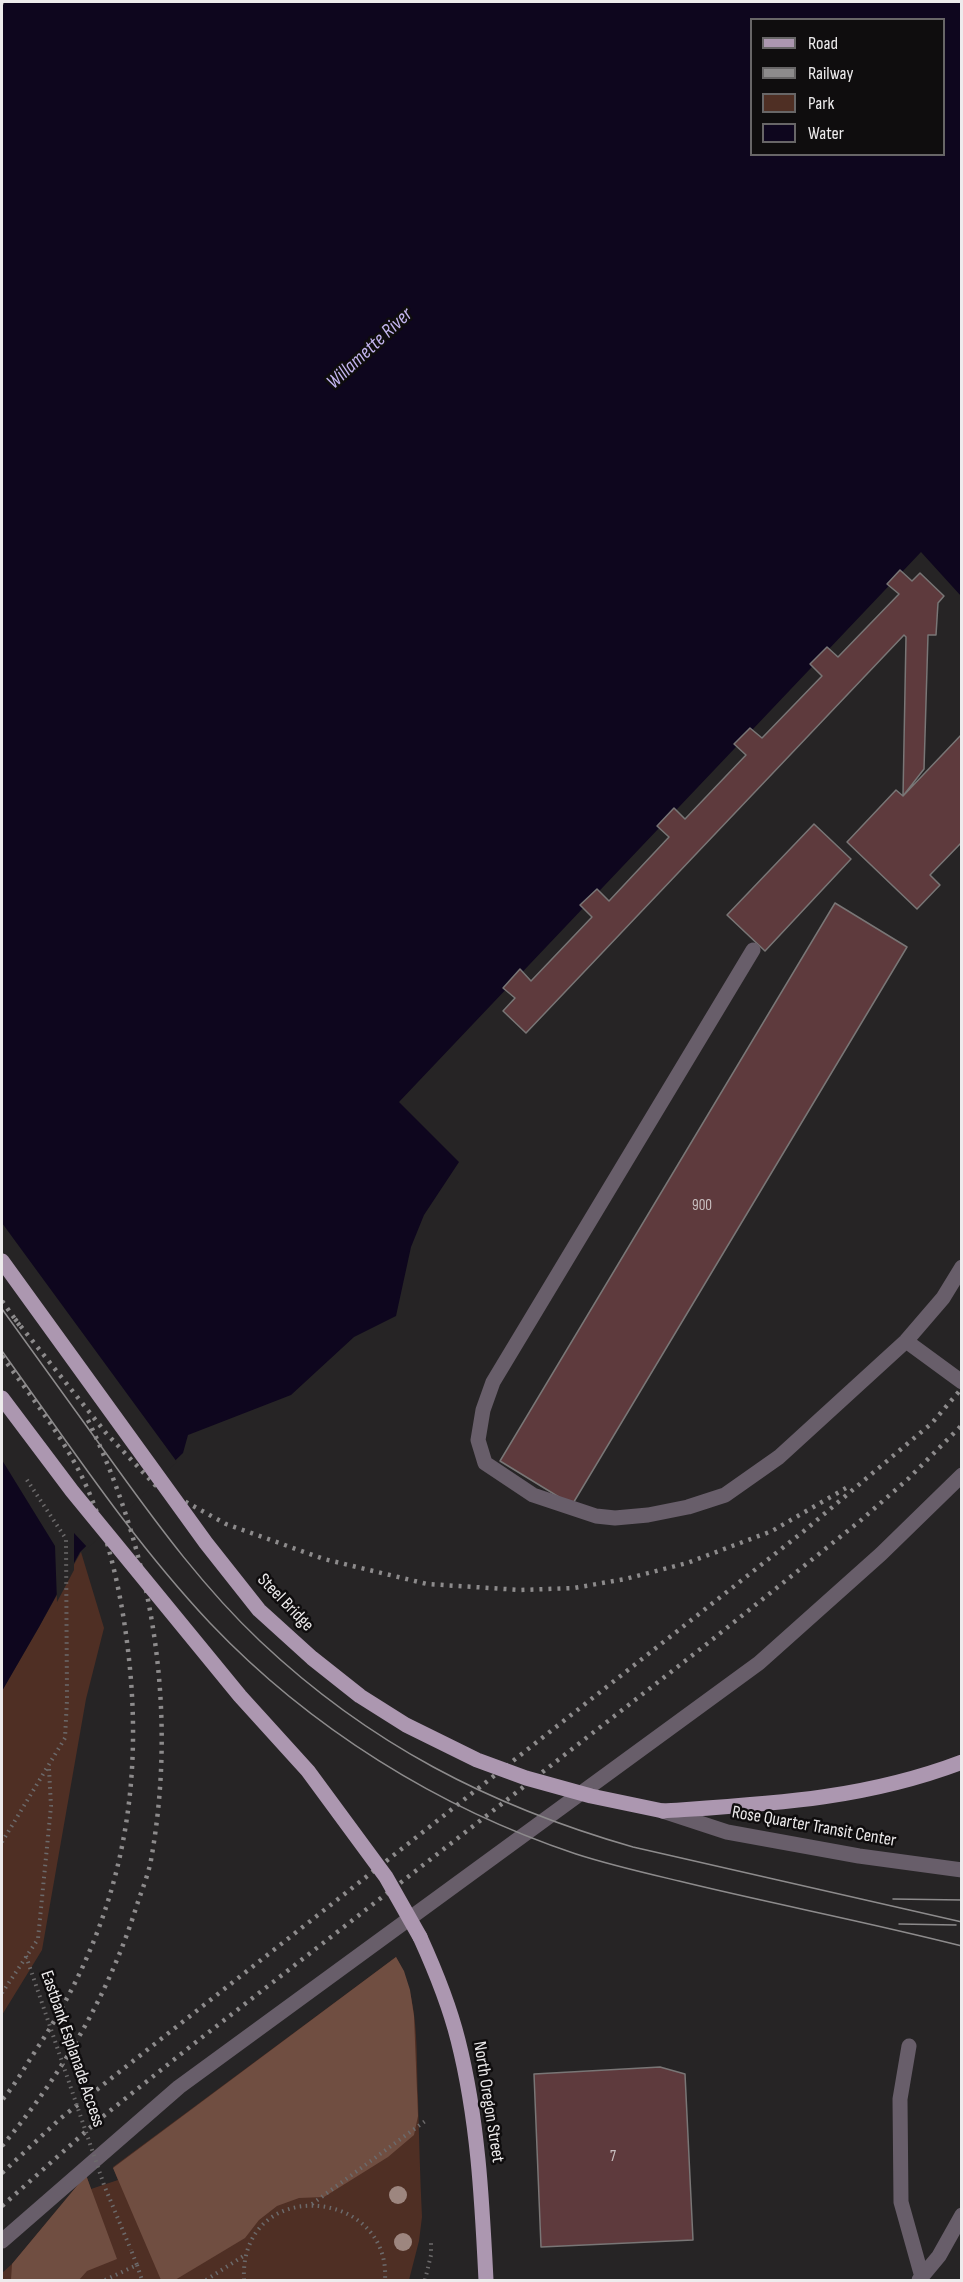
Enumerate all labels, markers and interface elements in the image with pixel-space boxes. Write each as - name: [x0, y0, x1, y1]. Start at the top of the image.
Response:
- legend: [750, 18, 945, 156]
- text: Road: [808, 33, 838, 54]
- text: Railway: [808, 63, 853, 84]
- text: Park: [808, 93, 834, 114]
- text: Water: [808, 123, 844, 144]
- water label: Willamette River: [322, 303, 418, 395]
- house number: 900: [692, 1197, 712, 1215]
- street label: Steel Bridge: [252, 1570, 318, 1636]
- street label: Rose Quarter Transit Center: [730, 1802, 898, 1852]
- street label: Eastbank Esplanade Access: [35, 1968, 109, 2130]
- street label: North Oregon Street: [468, 2040, 508, 2164]
- house number: 7: [610, 2148, 616, 2166]

